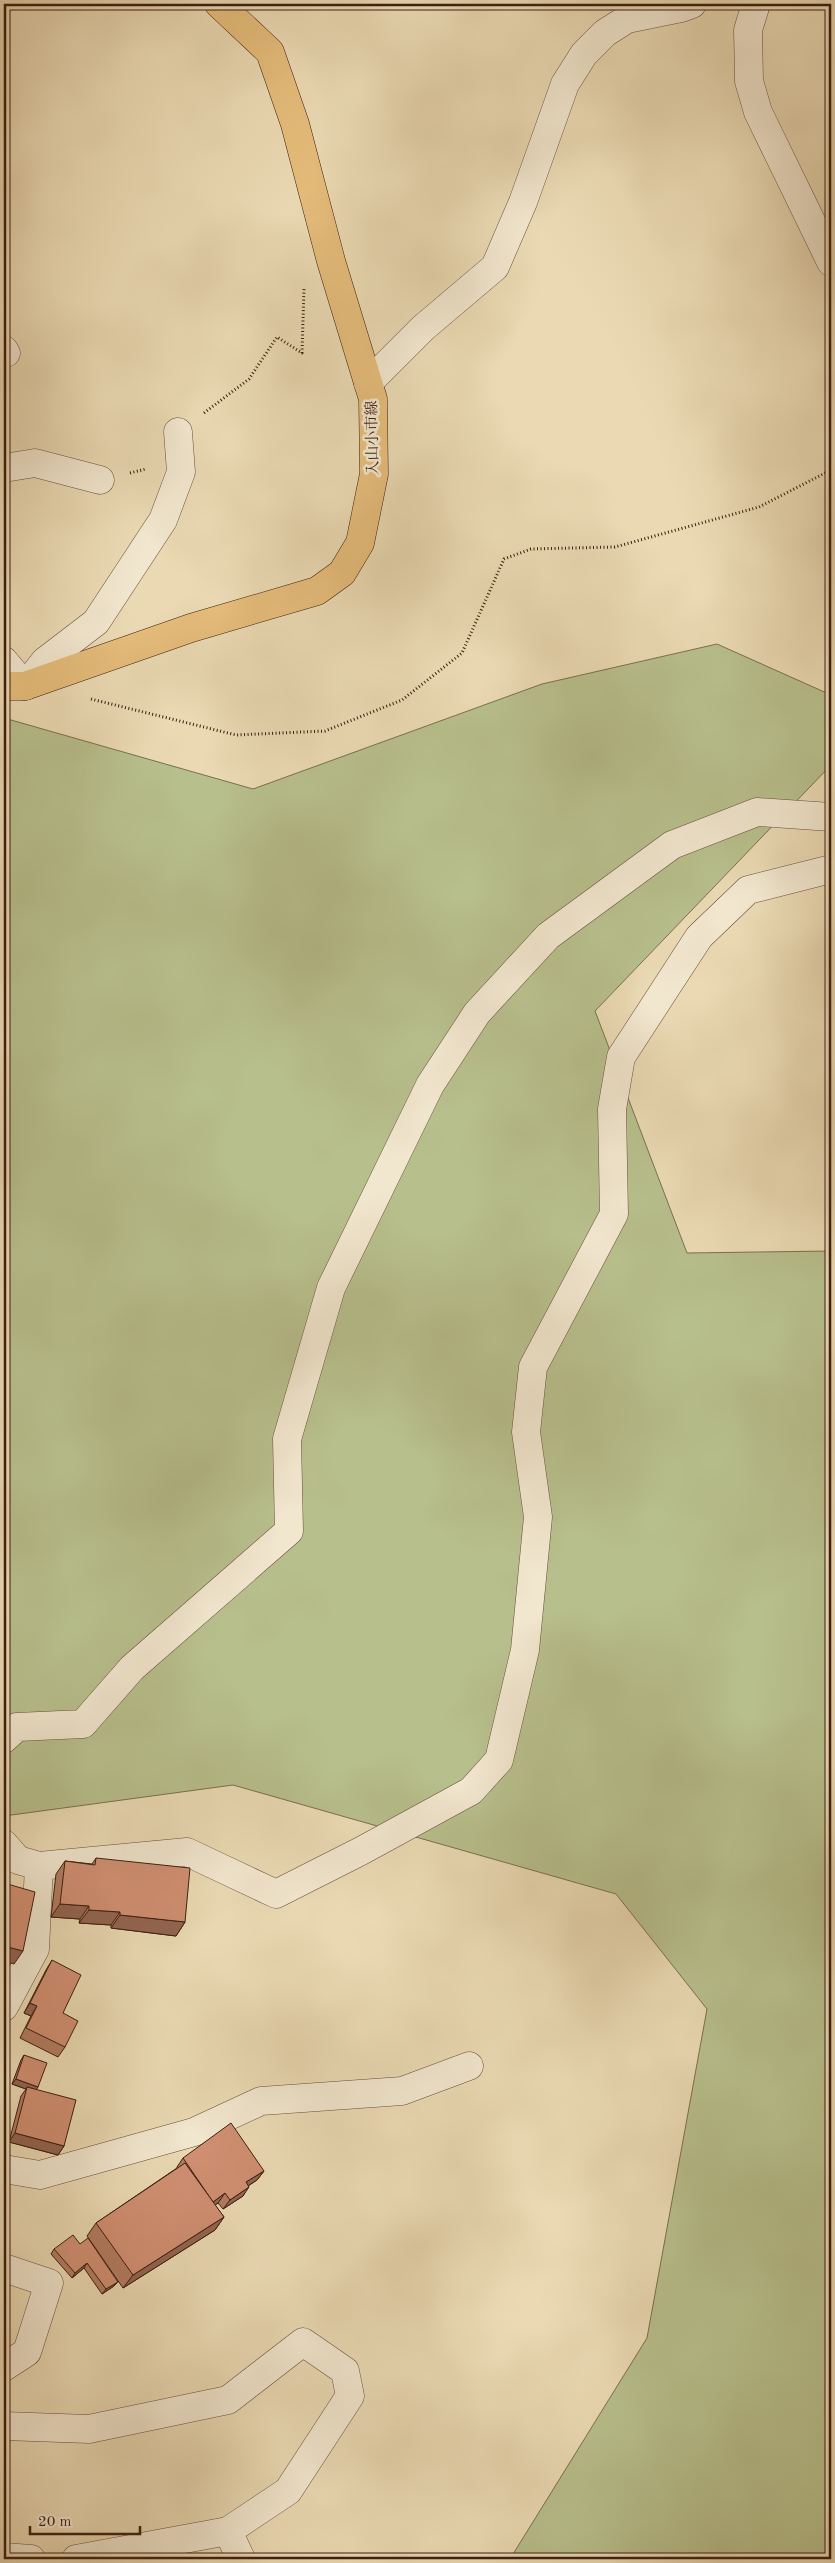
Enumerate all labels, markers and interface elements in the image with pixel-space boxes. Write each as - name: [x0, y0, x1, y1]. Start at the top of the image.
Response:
- street label: 入山小市線: [363, 400, 382, 476]
- scale bar: [30, 2503, 140, 2535]
- text: 20 m: [38, 2515, 72, 2530]

